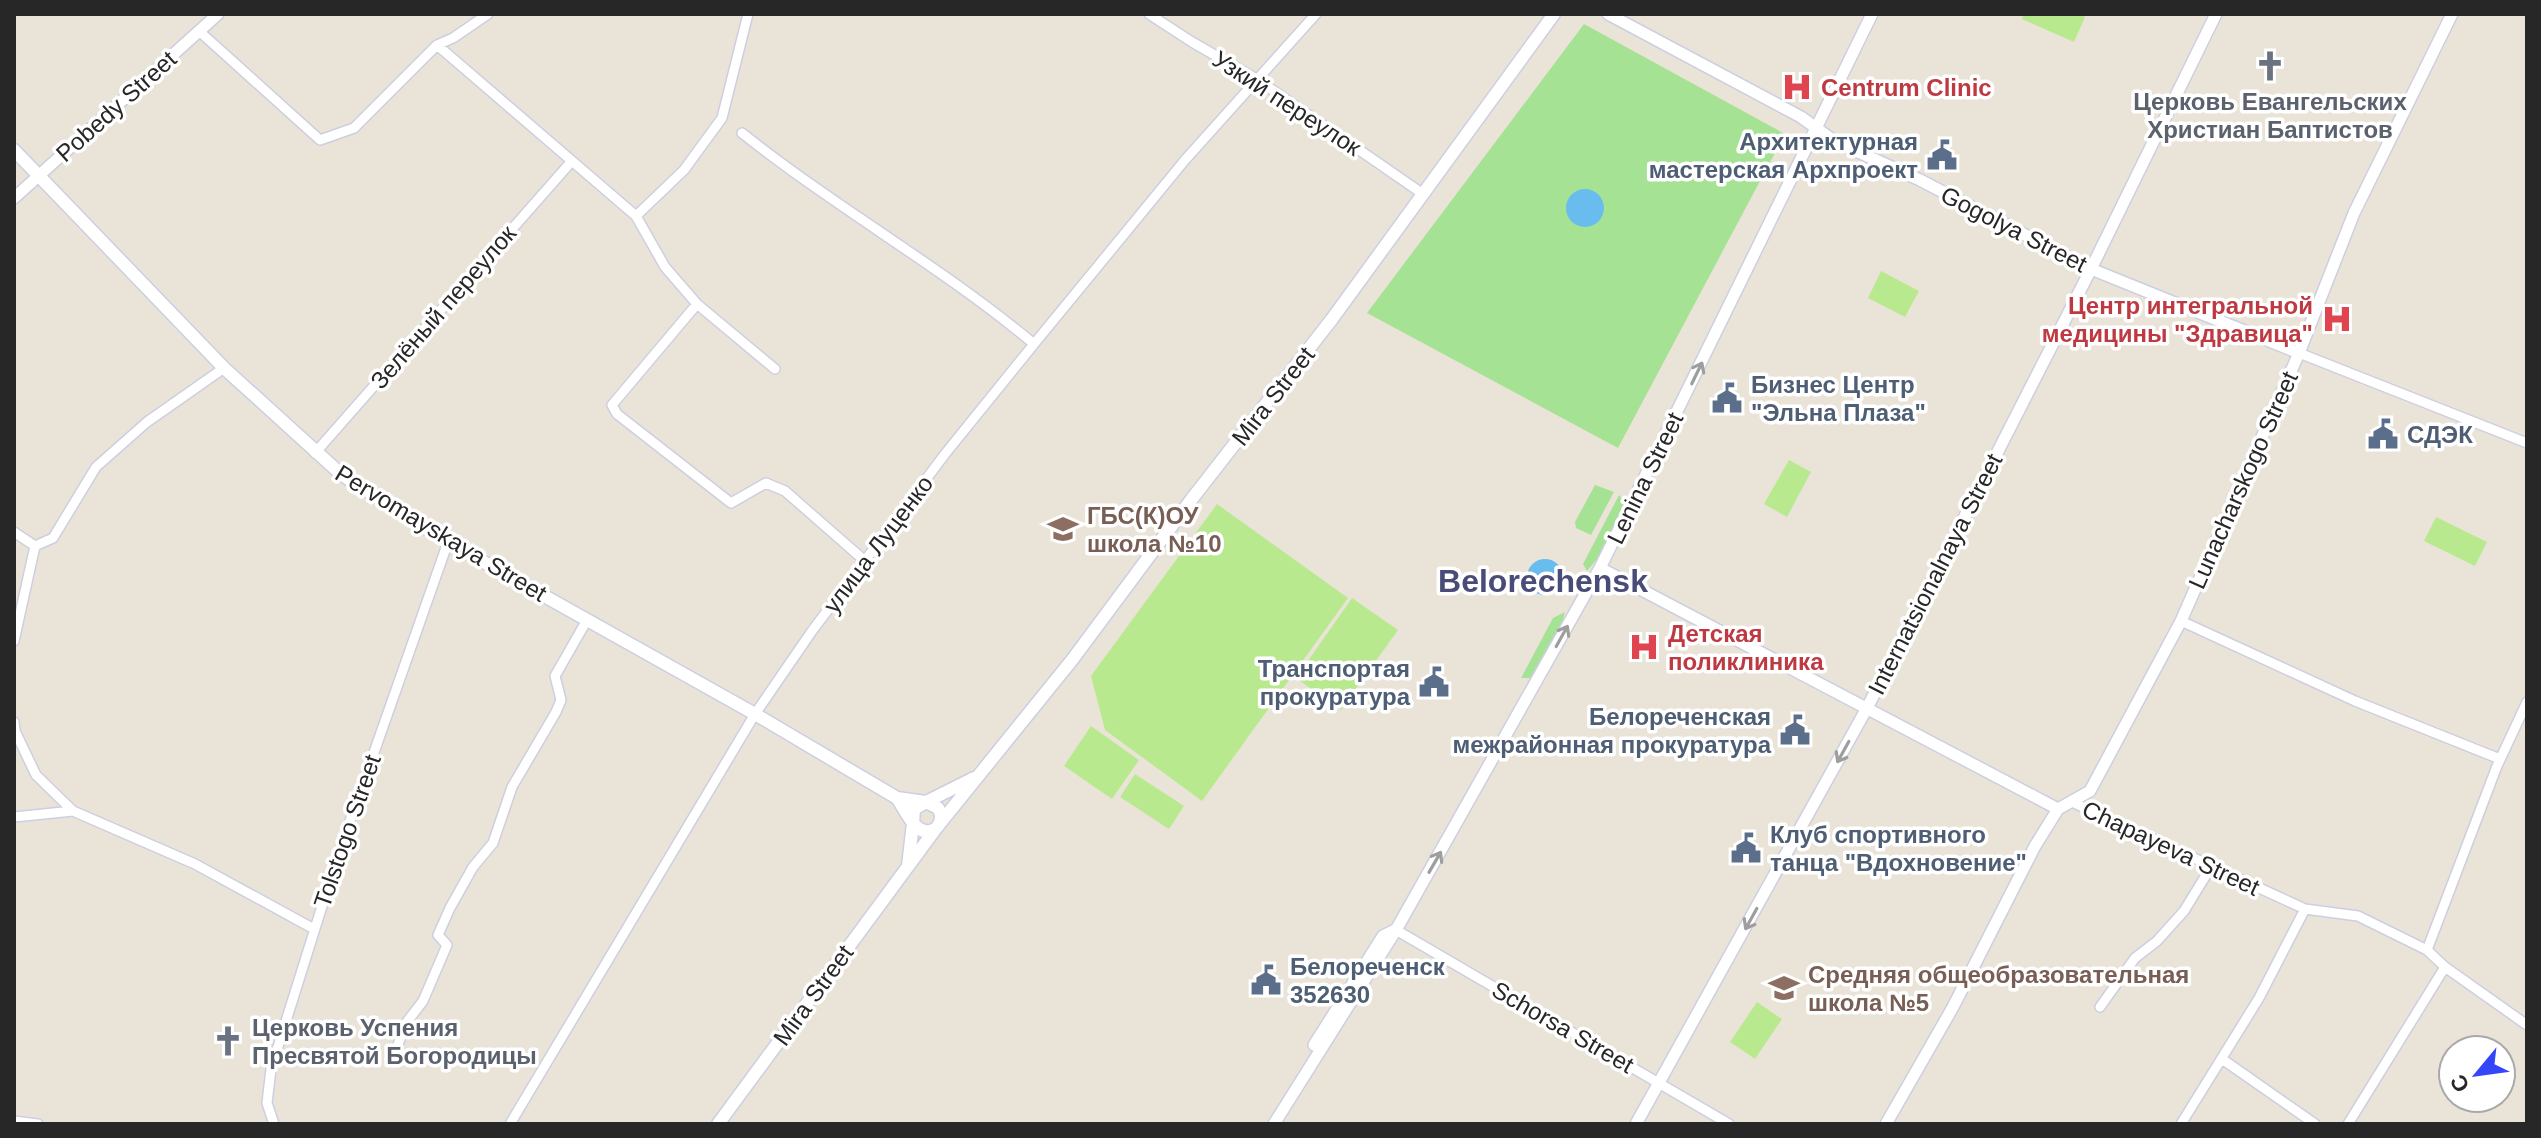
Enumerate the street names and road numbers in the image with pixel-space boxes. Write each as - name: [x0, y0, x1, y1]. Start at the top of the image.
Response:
- street label: Pobedy Street: [50, 45, 182, 167]
- street label: Узкий переулок: [1208, 45, 1367, 161]
- street label: Gogolya Street: [1937, 181, 2092, 278]
- street label: Зелёный переулок: [365, 220, 522, 394]
- street label: Mira Street: [1226, 341, 1320, 451]
- street label: Lunacharskogo Street: [2183, 367, 2303, 593]
- street label: Lenina Street: [1602, 408, 1689, 548]
- street label: Internatsionalnaya Street: [1862, 449, 2008, 699]
- street label: Pervomayskaya Street: [331, 459, 552, 607]
- street label: улица Луценко: [818, 470, 938, 618]
- street label: Tolstogo Street: [308, 751, 386, 911]
- street label: Chapayeva Street: [2078, 795, 2264, 901]
- street label: Mira Street: [768, 939, 859, 1050]
- street label: Schorsa Street: [1488, 976, 1639, 1079]

